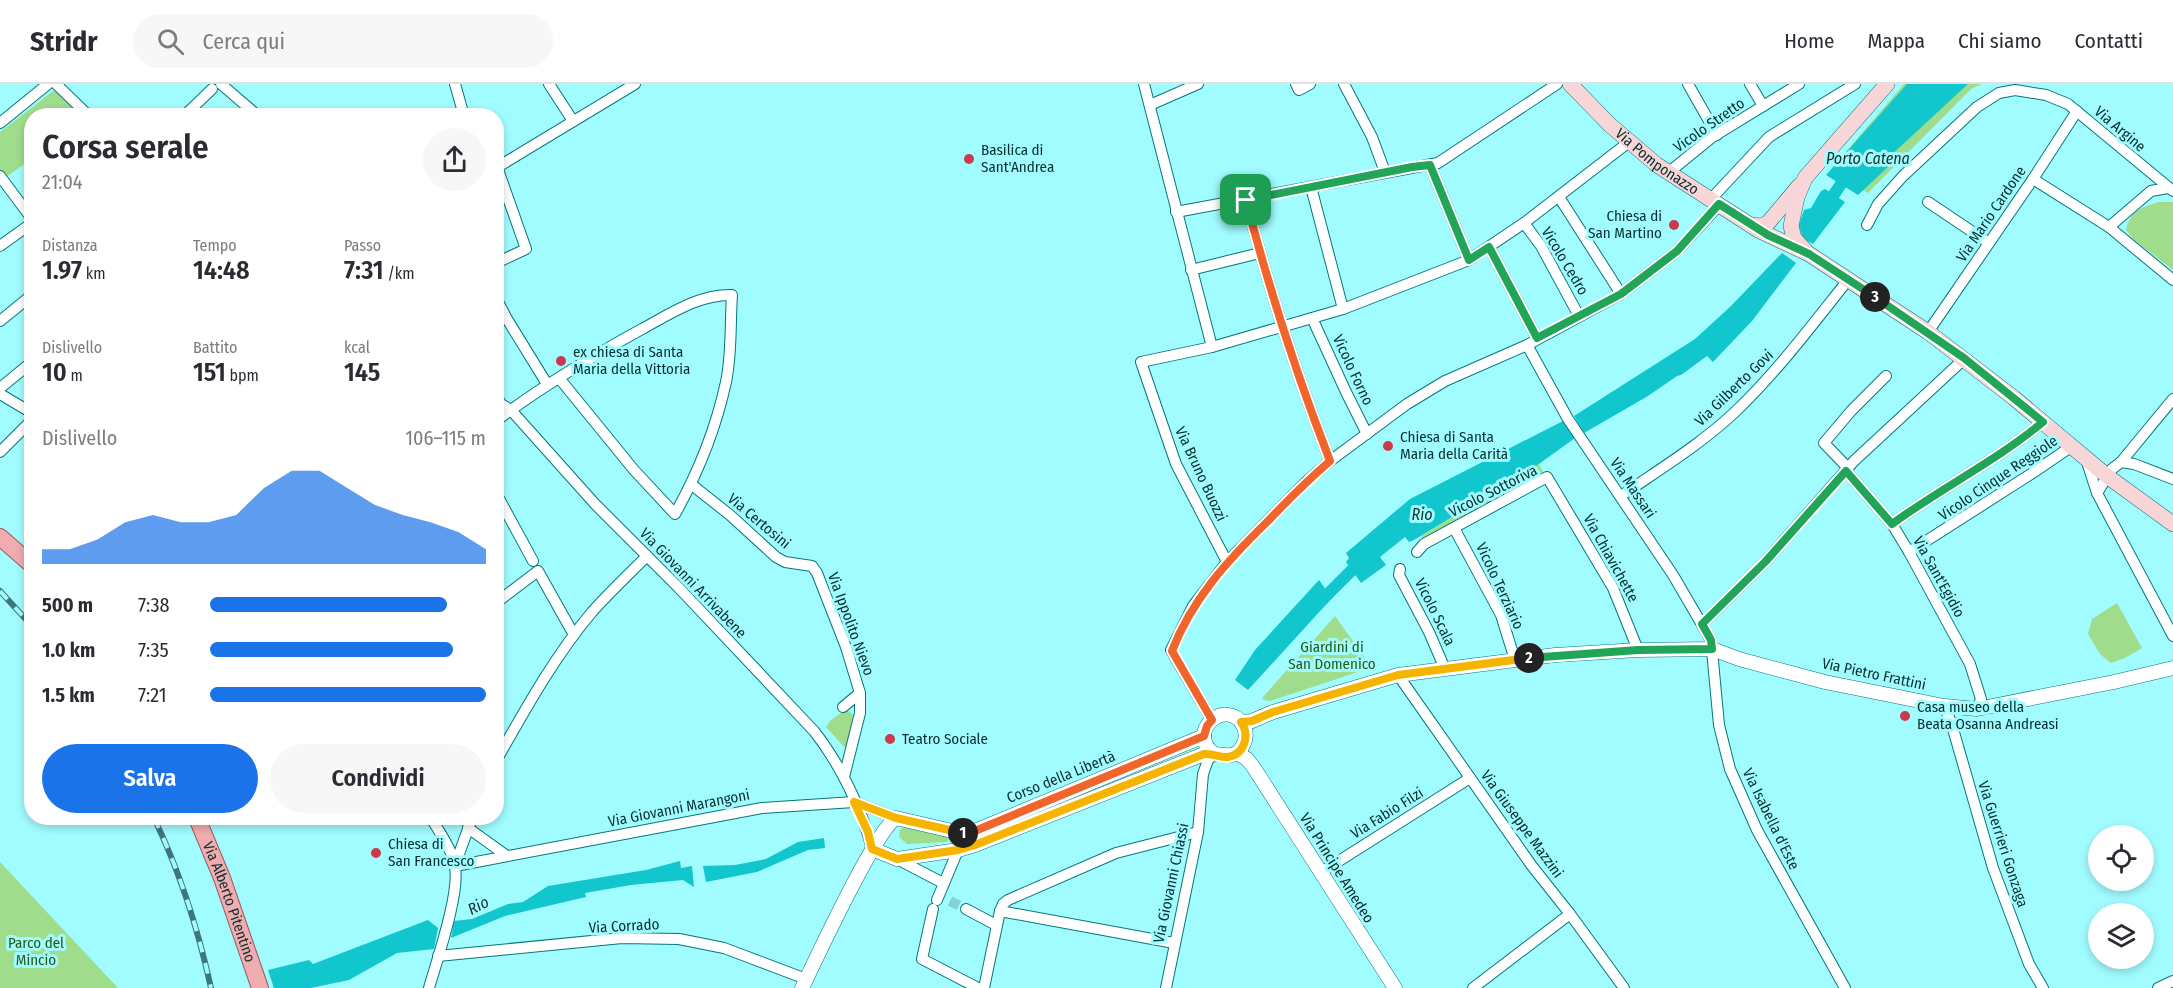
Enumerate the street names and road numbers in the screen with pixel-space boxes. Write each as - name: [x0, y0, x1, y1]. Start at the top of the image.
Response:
- street label: Vicolo Stretto: [1670, 94, 1748, 156]
- street label: Via Argine: [2091, 102, 2149, 156]
- street label: Via Pomponazzo: [1612, 124, 1702, 199]
- street label: Via Mario Cardone: [1952, 163, 2030, 265]
- street label: Vicolo Cedro: [1538, 224, 1592, 298]
- street label: Vicolo Forno: [1329, 332, 1377, 408]
- street label: Via Gilberto Govi: [1691, 346, 1777, 430]
- street label: Via Bruno Buozzi: [1171, 424, 1231, 524]
- street label: Vicolo Cinque Reggiole: [1935, 432, 2061, 524]
- street label: Via Massari: [1606, 454, 1660, 522]
- street label: Vicolo Sottoriva: [1446, 461, 1540, 521]
- street label: Via Certosini: [724, 489, 794, 553]
- street label: Via Chiavichette: [1579, 511, 1643, 605]
- street label: Via Giovanni Arrivabene: [636, 524, 750, 642]
- street label: Via Sant'Egidio: [1909, 533, 1969, 621]
- street label: Vicolo Terziario: [1472, 540, 1528, 632]
- street label: Via Ippolito Nievo: [824, 570, 878, 678]
- street label: Vicolo Scala: [1411, 575, 1459, 649]
- street label: Via Pietro Frattini: [1820, 654, 1928, 694]
- street label: Corso della Libertà: [1004, 747, 1118, 807]
- street label: Via Isabella d'Este: [1739, 765, 1803, 873]
- street label: Via Giuseppe Mazzini: [1477, 767, 1567, 881]
- street label: Via Guerrieri Gonzaga: [1974, 779, 2032, 909]
- street label: Via Fabio Filzi: [1347, 784, 1427, 842]
- street label: Via Giovanni Marangoni: [607, 785, 751, 831]
- street label: Via Principe Amedeo: [1296, 810, 1378, 926]
- street label: Via Giovanni Chiassi: [1149, 821, 1193, 945]
- street label: Via Alberto Pitentino: [199, 839, 259, 965]
- street label: Via Corrado: [588, 915, 660, 937]

